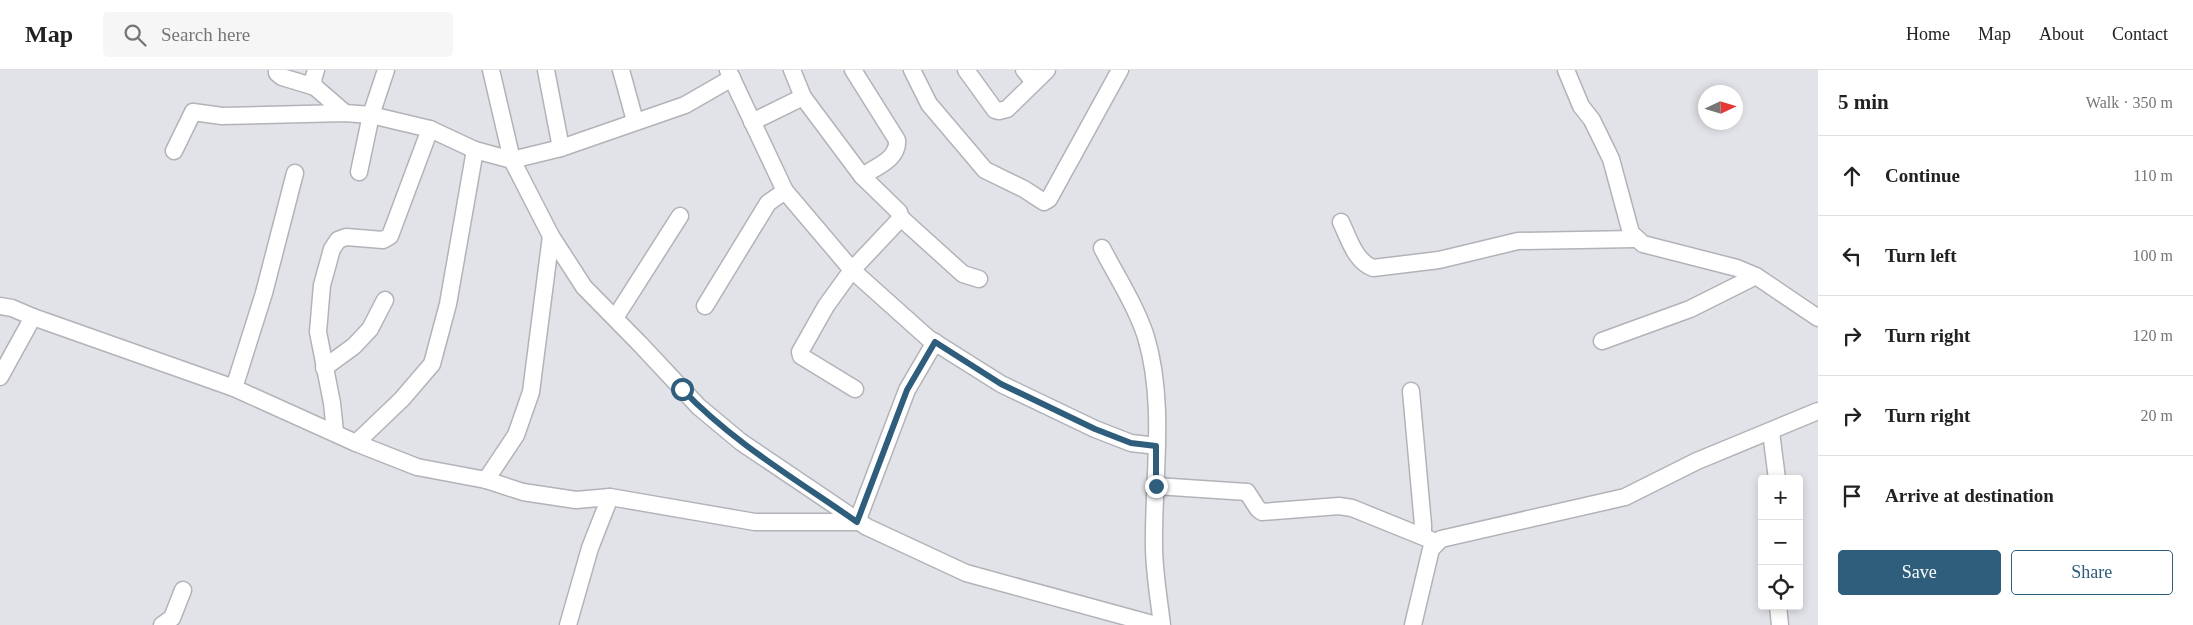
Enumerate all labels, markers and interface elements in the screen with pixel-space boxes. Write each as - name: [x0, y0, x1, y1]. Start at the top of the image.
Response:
- search box: [103, 12, 453, 57]
- text: Map: [25, 21, 73, 47]
- icon: search: [121, 21, 149, 49]
- text: Search here: [161, 24, 250, 45]
- text: Home: [1906, 24, 1950, 44]
- text: Map: [1978, 24, 2011, 44]
- text: About: [2039, 24, 2084, 44]
- text: Contact: [2112, 24, 2168, 44]
- north arrow: [1698, 85, 1743, 130]
- text: 5 min: [1838, 90, 1889, 114]
- text: Walk · 350 m: [2086, 94, 2173, 111]
- icon: ahead: [1838, 162, 1866, 190]
- text: Continue: [1885, 165, 1960, 186]
- text: 110 m: [2133, 167, 2173, 184]
- icon: left: [1838, 242, 1866, 270]
- text: Turn left: [1885, 245, 1957, 266]
- text: 100 m: [2133, 247, 2173, 264]
- icon: right: [1838, 322, 1866, 350]
- text: Turn right: [1885, 325, 1970, 346]
- text: 120 m: [2133, 327, 2173, 344]
- route start: [671, 378, 694, 401]
- icon: right: [1838, 402, 1866, 430]
- text: Turn right: [1885, 405, 1970, 426]
- text: 20 m: [2141, 407, 2173, 424]
- route end: [1145, 475, 1168, 498]
- map controls: [1758, 475, 1803, 610]
- button: +: [1758, 475, 1803, 520]
- icon: arrive: [1838, 482, 1866, 510]
- text: Arrive at destination: [1885, 485, 2054, 506]
- button: −: [1758, 520, 1803, 565]
- button: Save: [1838, 550, 2001, 595]
- button: Share: [2011, 550, 2173, 595]
- button: locate: [1758, 565, 1803, 610]

